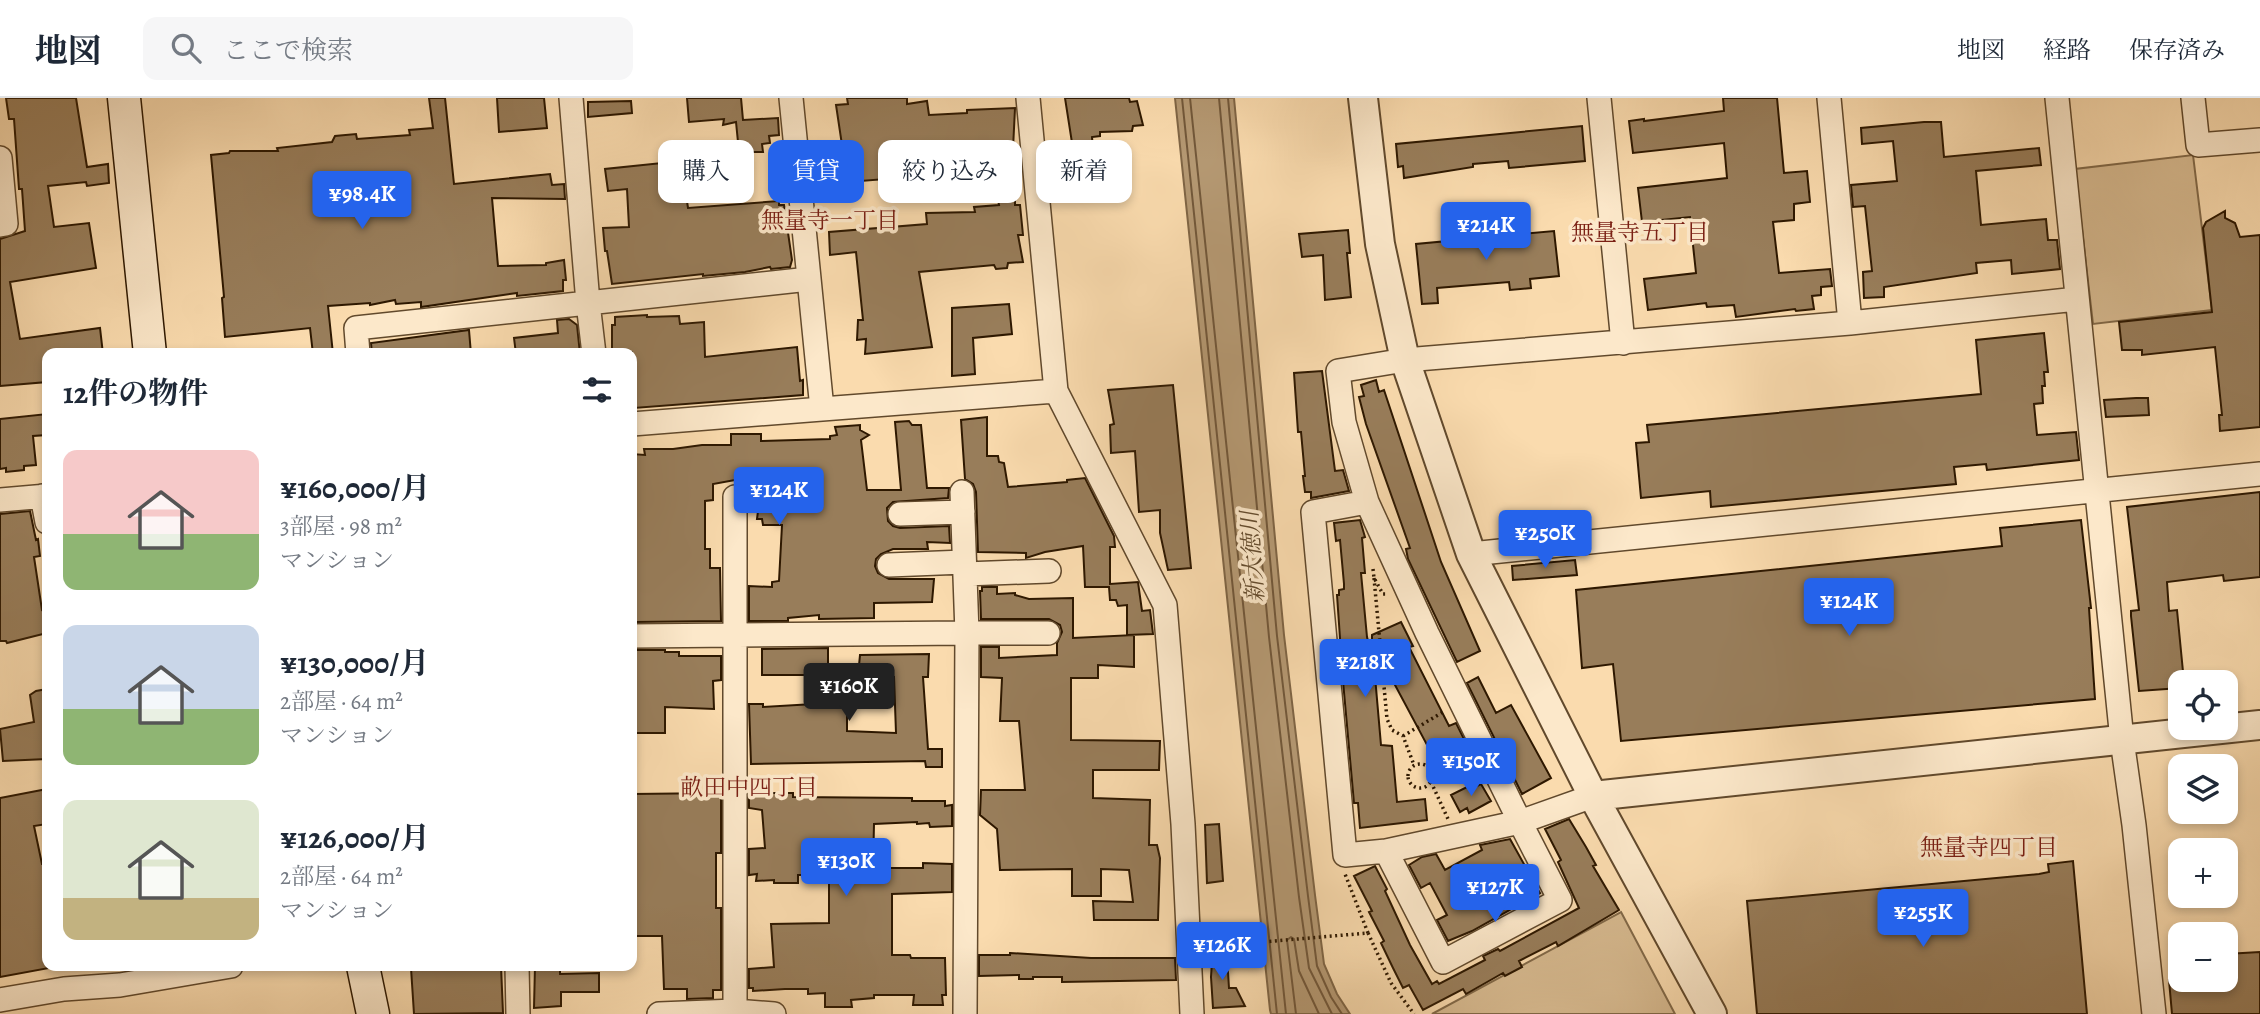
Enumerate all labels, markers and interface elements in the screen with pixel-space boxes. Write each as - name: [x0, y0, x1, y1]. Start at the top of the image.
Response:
- search box: [143, 17, 633, 80]
- text: 地図: [35, 28, 101, 73]
- icon: search: [167, 29, 205, 67]
- text: ここで検索: [223, 33, 353, 68]
- text: 地図: [1957, 34, 2005, 66]
- text: 経路: [2043, 34, 2091, 66]
- text: 保存済み: [2129, 34, 2225, 66]
- chip: 購入: [658, 140, 754, 203]
- chip: 賃貸: [768, 140, 864, 203]
- chip: 絞り込み: [878, 140, 1022, 203]
- chip: 新着: [1036, 140, 1132, 203]
- pin: ¥98.4K: [305, 172, 419, 231]
- text: ¥98.4K: [328, 178, 396, 209]
- pin: ¥214K: [1437, 202, 1535, 262]
- district label: 無量寺一丁目: [761, 205, 899, 236]
- text: ¥214K: [1457, 209, 1515, 240]
- district label: 無量寺五丁目: [1571, 217, 1709, 248]
- icon: filters: [578, 371, 616, 409]
- text: 12件の物件: [63, 373, 208, 413]
- text: ¥160,000/月: [280, 468, 430, 508]
- pin: ¥124K: [730, 468, 828, 527]
- text: ¥124K: [750, 474, 808, 505]
- icon: home: [119, 478, 203, 562]
- water label: 新大徳川: [1234, 507, 1271, 604]
- pin: ¥250K: [1496, 510, 1594, 570]
- text: 3部屋 · 98 m²: [280, 511, 402, 542]
- text: ¥250K: [1515, 517, 1575, 548]
- text: マンション: [280, 545, 394, 576]
- pin: ¥124K: [1800, 578, 1898, 638]
- text: ¥124K: [1820, 585, 1878, 616]
- pin: ¥218K: [1316, 640, 1414, 699]
- text: ¥130,000/月: [280, 643, 429, 683]
- text: ¥218K: [1336, 646, 1394, 677]
- icon: home: [119, 653, 203, 737]
- pin: ¥160K: [800, 664, 898, 723]
- text: ¥160K: [820, 670, 878, 701]
- map controls: [2168, 670, 2238, 992]
- button: locate: [2168, 670, 2238, 740]
- text: 2部屋 · 64 m²: [280, 686, 403, 717]
- text: マンション: [280, 720, 394, 751]
- pin: ¥150K: [1422, 738, 1520, 798]
- text: ¥150K: [1442, 745, 1500, 776]
- button: layers: [2168, 754, 2238, 824]
- district label: 畝田中四丁目: [680, 772, 818, 803]
- text: ¥126,000/月: [280, 818, 430, 858]
- icon: home: [119, 828, 203, 912]
- district label: 無量寺四丁目: [1920, 832, 2058, 863]
- pin: ¥130K: [797, 838, 895, 898]
- button: +: [2168, 838, 2238, 908]
- text: ¥130K: [817, 845, 875, 876]
- text: 2部屋 · 64 m²: [280, 861, 403, 892]
- pin: ¥127K: [1446, 864, 1544, 924]
- text: ¥127K: [1466, 871, 1524, 902]
- pin: ¥255K: [1874, 890, 1972, 949]
- text: マンション: [280, 895, 394, 926]
- text: ¥255K: [1893, 896, 1953, 927]
- pin: ¥126K: [1173, 922, 1271, 982]
- button: −: [2168, 922, 2238, 992]
- text: ¥126K: [1193, 929, 1251, 960]

